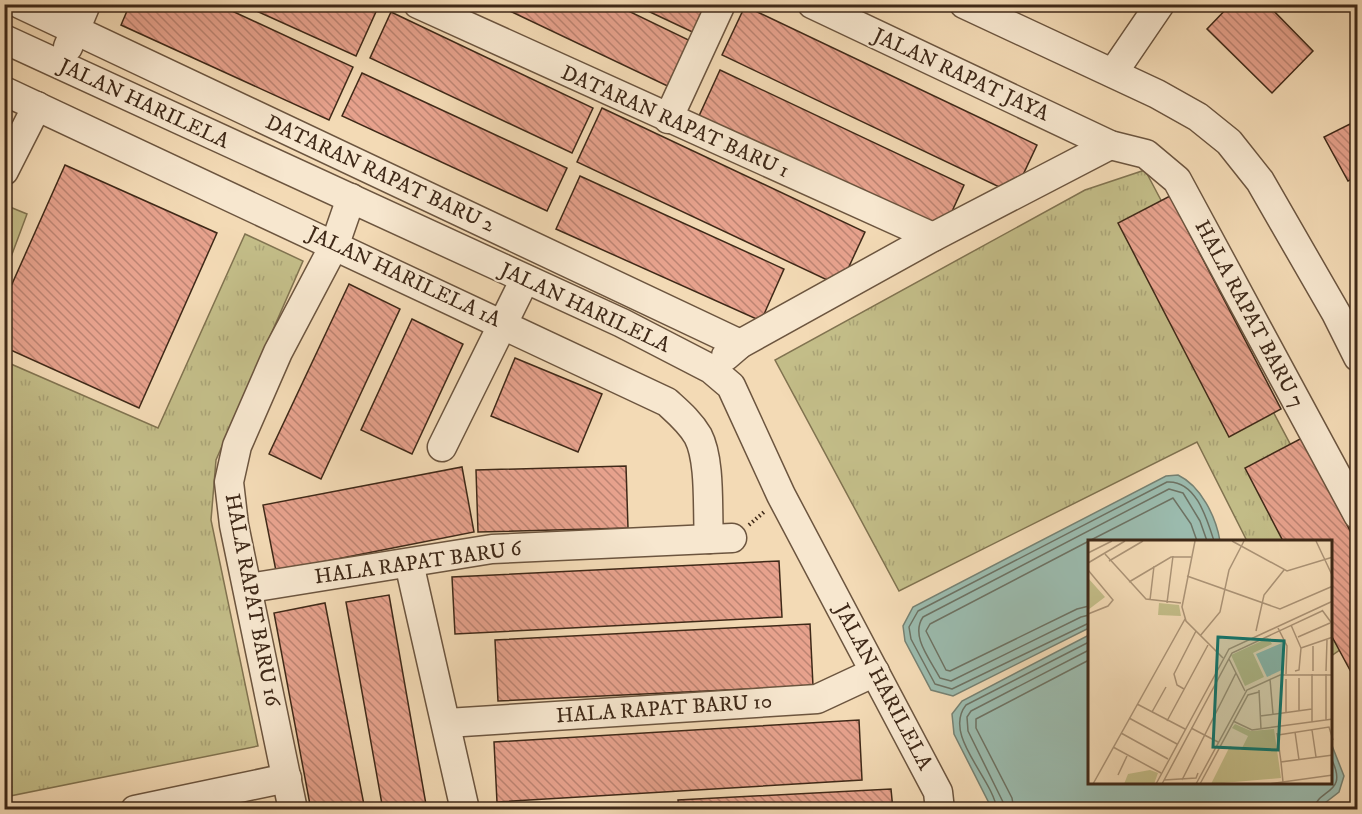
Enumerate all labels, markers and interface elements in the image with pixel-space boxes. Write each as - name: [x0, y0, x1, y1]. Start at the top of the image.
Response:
- street label: JALAN RAPAT JAYA: [867, 22, 1054, 127]
- street label: JALAN HARILELA: [53, 52, 234, 155]
- street label: DATARAN RAPAT BARU 1: [557, 60, 793, 184]
- street label: DATARAN RAPAT BARU 2: [261, 109, 499, 239]
- street label: HALA RAPAT BARU 7: [1189, 216, 1309, 412]
- street label: JALAN HARILELA 1A: [301, 220, 505, 333]
- street label: JALAN HARILELA: [494, 256, 675, 359]
- street label: HALA RAPAT BARU 16: [219, 491, 286, 710]
- street label: HALA RAPAT BARU 6: [313, 535, 524, 590]
- inset map: [1088, 540, 1332, 784]
- street label: JALAN HARILELA: [827, 598, 938, 775]
- street label: HALA RAPAT BARU 10: [555, 688, 773, 730]

